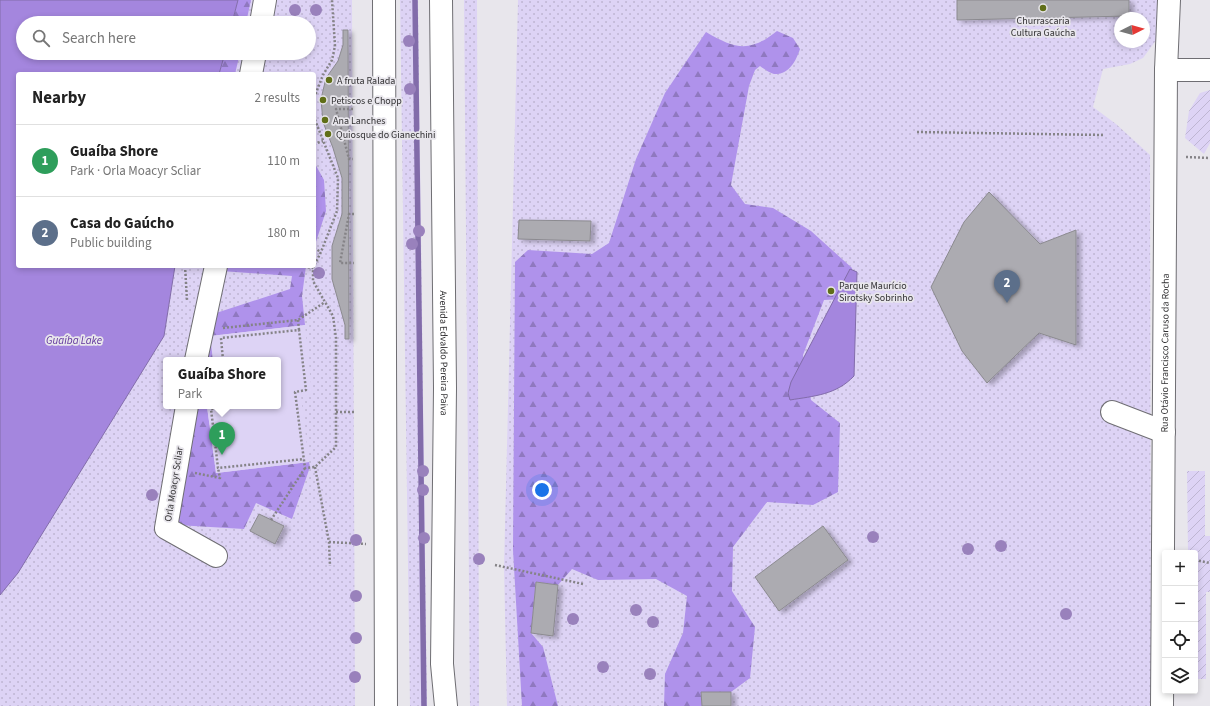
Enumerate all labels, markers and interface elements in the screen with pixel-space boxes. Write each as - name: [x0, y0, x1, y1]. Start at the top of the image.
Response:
- marker: Churrascaria Cultura Gaúcha: [1038, 3, 1048, 13]
- north arrow: [1114, 12, 1150, 48]
- place label: Churrascaria Cultura Gaúcha: [1011, 14, 1075, 40]
- search box: [16, 16, 316, 60]
- icon: search: [30, 27, 52, 49]
- text: Search here: [62, 28, 136, 49]
- place label: A fruta Ralada: [337, 74, 395, 88]
- marker: A fruta Ralada: [324, 75, 334, 85]
- text: Nearby: [32, 86, 86, 110]
- text: 2 results: [255, 89, 300, 107]
- place label: Petiscos e Chopp: [331, 94, 402, 108]
- marker: Petiscos e Chopp: [318, 95, 328, 105]
- place label: Ana Lanches: [333, 114, 385, 128]
- marker: Ana Lanches: [320, 115, 330, 125]
- place label: Quiosque do Gianechini: [336, 128, 436, 142]
- marker: Quiosque do Gianechini: [323, 129, 333, 139]
- text: Guaíba Shore: [70, 141, 158, 162]
- text: 1: [42, 152, 48, 170]
- text: 110 m: [267, 152, 300, 170]
- text: Park · Orla Moacyr Scliar: [70, 162, 201, 180]
- text: Casa do Gaúcho: [70, 213, 174, 234]
- text: 2: [42, 224, 48, 242]
- text: 180 m: [267, 224, 300, 242]
- text: Public building: [70, 234, 152, 252]
- pin: 2: [994, 270, 1020, 303]
- street label: Rua Otávio Francisco Caruso da Rocha: [1158, 273, 1173, 433]
- place label: Parque Maurício Sirotsky Sobrinho: [839, 279, 913, 305]
- marker: Parque Maurício Sirotsky Sobrinho: [826, 286, 836, 296]
- street label: Avenida Edvaldo Pereira Paiva: [436, 290, 451, 416]
- water label: Guaíba Lake: [46, 333, 102, 348]
- popup: [163, 357, 281, 409]
- text: Guaíba Shore: [178, 364, 266, 385]
- text: Park: [178, 385, 202, 403]
- pin: 1: [209, 422, 235, 455]
- street label: Orla Moacyr Scliar: [161, 445, 187, 523]
- your location: [532, 480, 552, 500]
- map controls: [1162, 550, 1198, 694]
- button: +: [1162, 550, 1198, 586]
- button: −: [1162, 586, 1198, 622]
- button: locate: [1162, 622, 1198, 658]
- button: layers: [1162, 658, 1198, 694]

